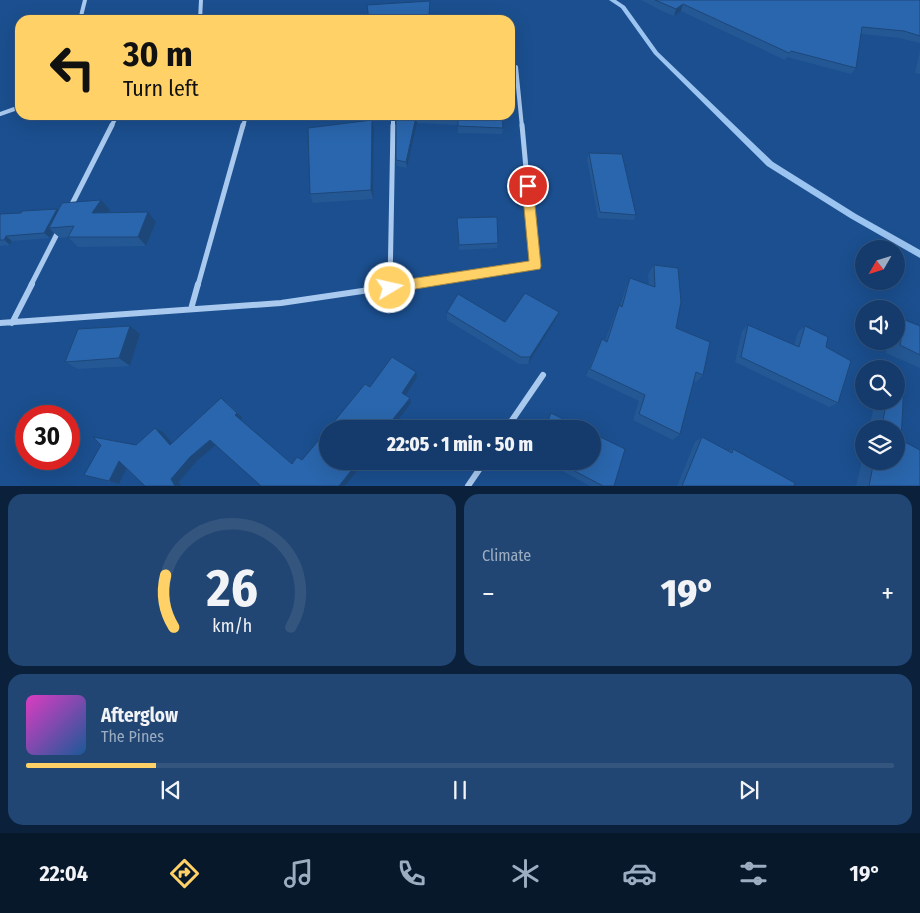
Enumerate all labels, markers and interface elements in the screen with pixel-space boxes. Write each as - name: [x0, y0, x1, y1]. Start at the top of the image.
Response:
- text: 30 m: [123, 33, 193, 75]
- icon: left: [40, 35, 105, 100]
- text: Turn left: [123, 75, 199, 102]
- pin: [507, 165, 549, 207]
- icon: arrive: [514, 172, 542, 200]
- north arrow: [855, 240, 905, 290]
- map controls: [855, 240, 905, 470]
- position arrow: [363, 261, 415, 313]
- button: sound: [855, 300, 905, 350]
- button: search: [855, 360, 905, 410]
- speed limit sign: 30: [15, 405, 80, 470]
- button: layers: [855, 420, 905, 470]
- text: 22:05 · 1 min · 50 m: [387, 433, 533, 456]
- text: Climate: [482, 546, 531, 565]
- text: 26: [205, 557, 258, 620]
- text: 19°: [661, 570, 715, 616]
- text: −: [482, 577, 495, 610]
- text: +: [881, 577, 894, 610]
- text: km/h: [212, 615, 252, 637]
- text: Afterglow: [101, 704, 178, 727]
- text: The Pines: [101, 727, 164, 746]
- icon: previous: [157, 776, 185, 804]
- icon: pause: [446, 776, 474, 804]
- icon: next: [735, 776, 763, 804]
- icon: directions: [167, 856, 202, 891]
- icon: music: [281, 856, 316, 891]
- icon: phone: [394, 856, 429, 891]
- icon: climate: [508, 856, 543, 891]
- icon: car: [622, 856, 657, 891]
- icon: filters: [736, 856, 771, 891]
- text: 22:04: [39, 860, 88, 887]
- text: 19°: [850, 860, 881, 887]

